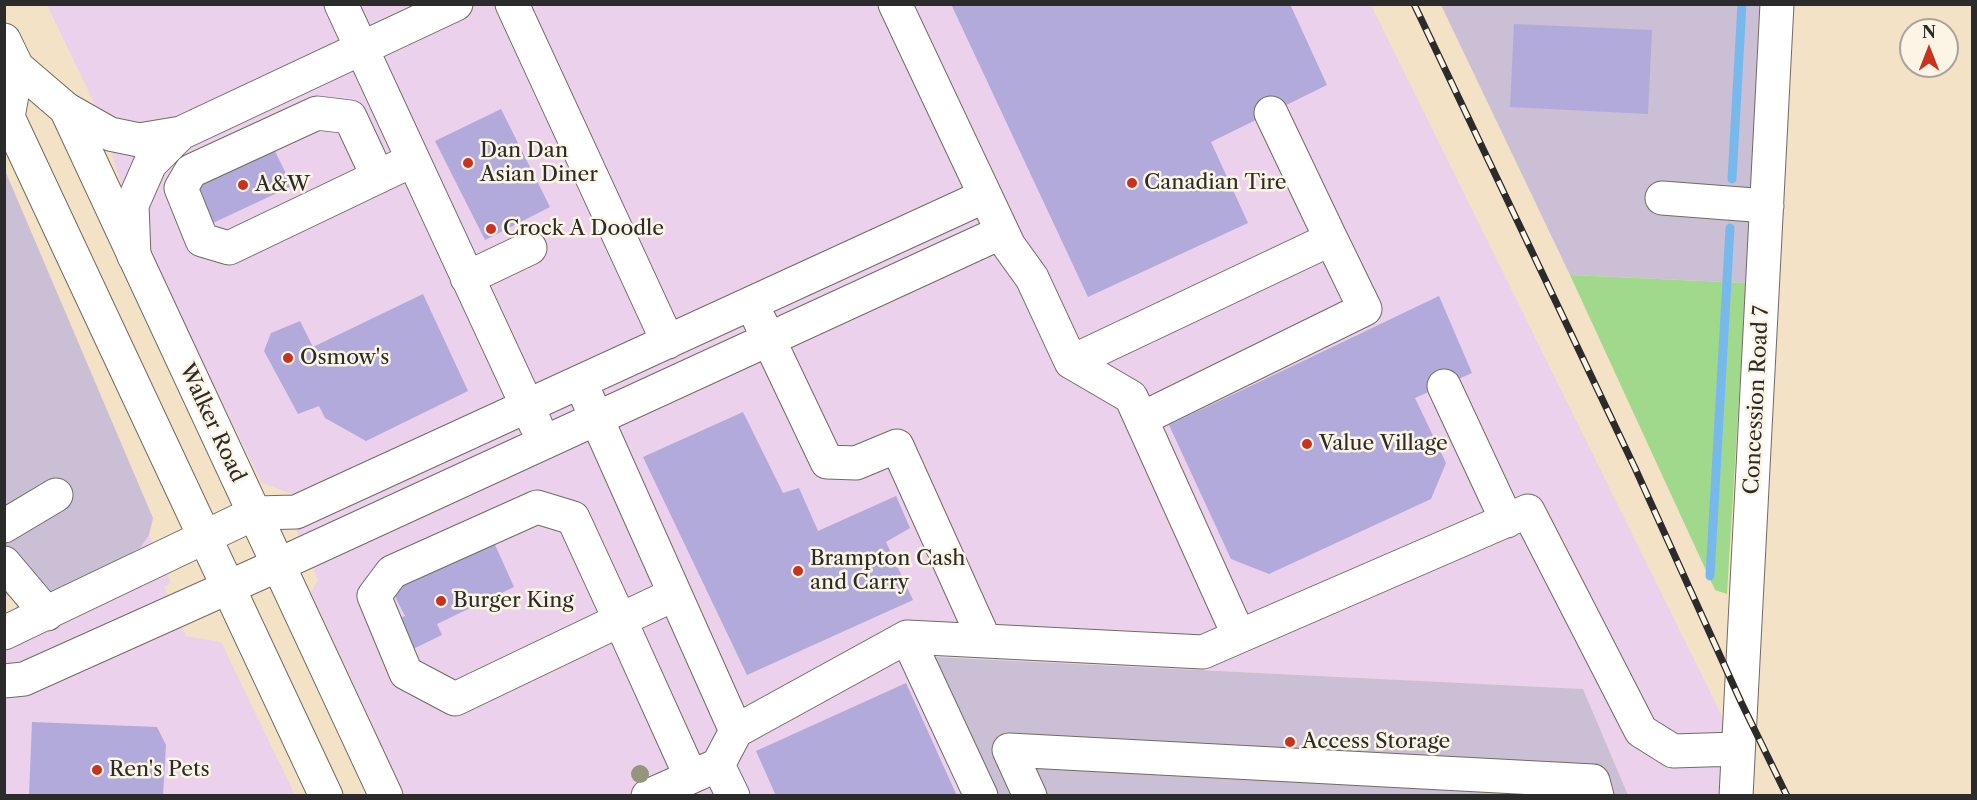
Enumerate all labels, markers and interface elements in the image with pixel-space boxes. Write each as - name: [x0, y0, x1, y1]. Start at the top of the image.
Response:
- north arrow: [1899, 18, 1959, 78]
- text: N: [1922, 22, 1936, 42]
- place label: Dan Dan Asian Diner: [480, 138, 598, 188]
- marker: Dan Dan Asian Diner: [461, 156, 475, 170]
- place label: Canadian Tire: [1144, 170, 1287, 196]
- place label: A&W: [255, 172, 310, 198]
- marker: Canadian Tire: [1125, 176, 1139, 190]
- marker: A&W: [236, 178, 250, 192]
- place label: Crock A Doodle: [503, 216, 664, 242]
- marker: Crock A Doodle: [484, 222, 498, 236]
- street label: Concession Road 7: [1739, 305, 1775, 495]
- place label: Osmow's: [300, 345, 389, 371]
- marker: Osmow's: [281, 351, 295, 365]
- street label: Walker Road: [174, 360, 250, 486]
- place label: Value Village: [1319, 431, 1448, 457]
- marker: Value Village: [1300, 437, 1314, 451]
- place label: Brampton Cash and Carry: [810, 546, 966, 596]
- marker: Brampton Cash and Carry: [791, 564, 805, 578]
- place label: Burger King: [453, 588, 573, 614]
- marker: Burger King: [434, 594, 448, 608]
- place label: Access Storage: [1302, 729, 1450, 755]
- marker: Access Storage: [1283, 735, 1297, 749]
- place label: Ren's Pets: [109, 757, 210, 783]
- marker: Ren's Pets: [90, 763, 104, 777]

